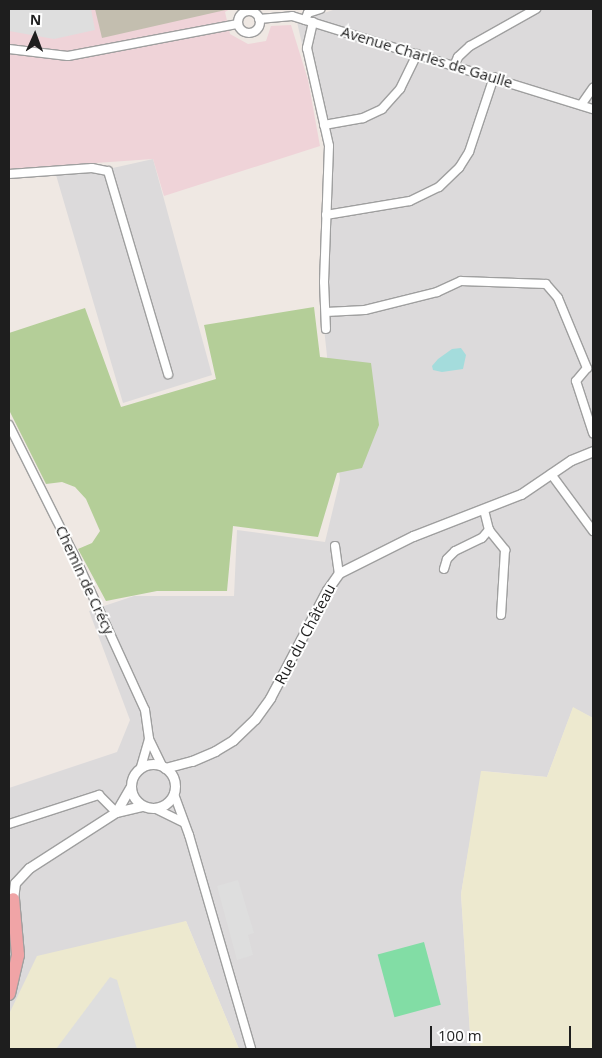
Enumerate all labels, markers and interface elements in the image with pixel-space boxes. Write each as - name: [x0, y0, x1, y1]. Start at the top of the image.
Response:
- north arrow: [10, 10, 60, 60]
- text: N: [30, 10, 42, 29]
- street label: Avenue Charles de Gaulle: [339, 22, 515, 92]
- street label: Chemin de Crécy: [52, 523, 118, 637]
- street label: Rue du Château: [271, 581, 339, 687]
- scale bar: [432, 1016, 573, 1048]
- text: 100 m: [438, 1025, 482, 1045]

